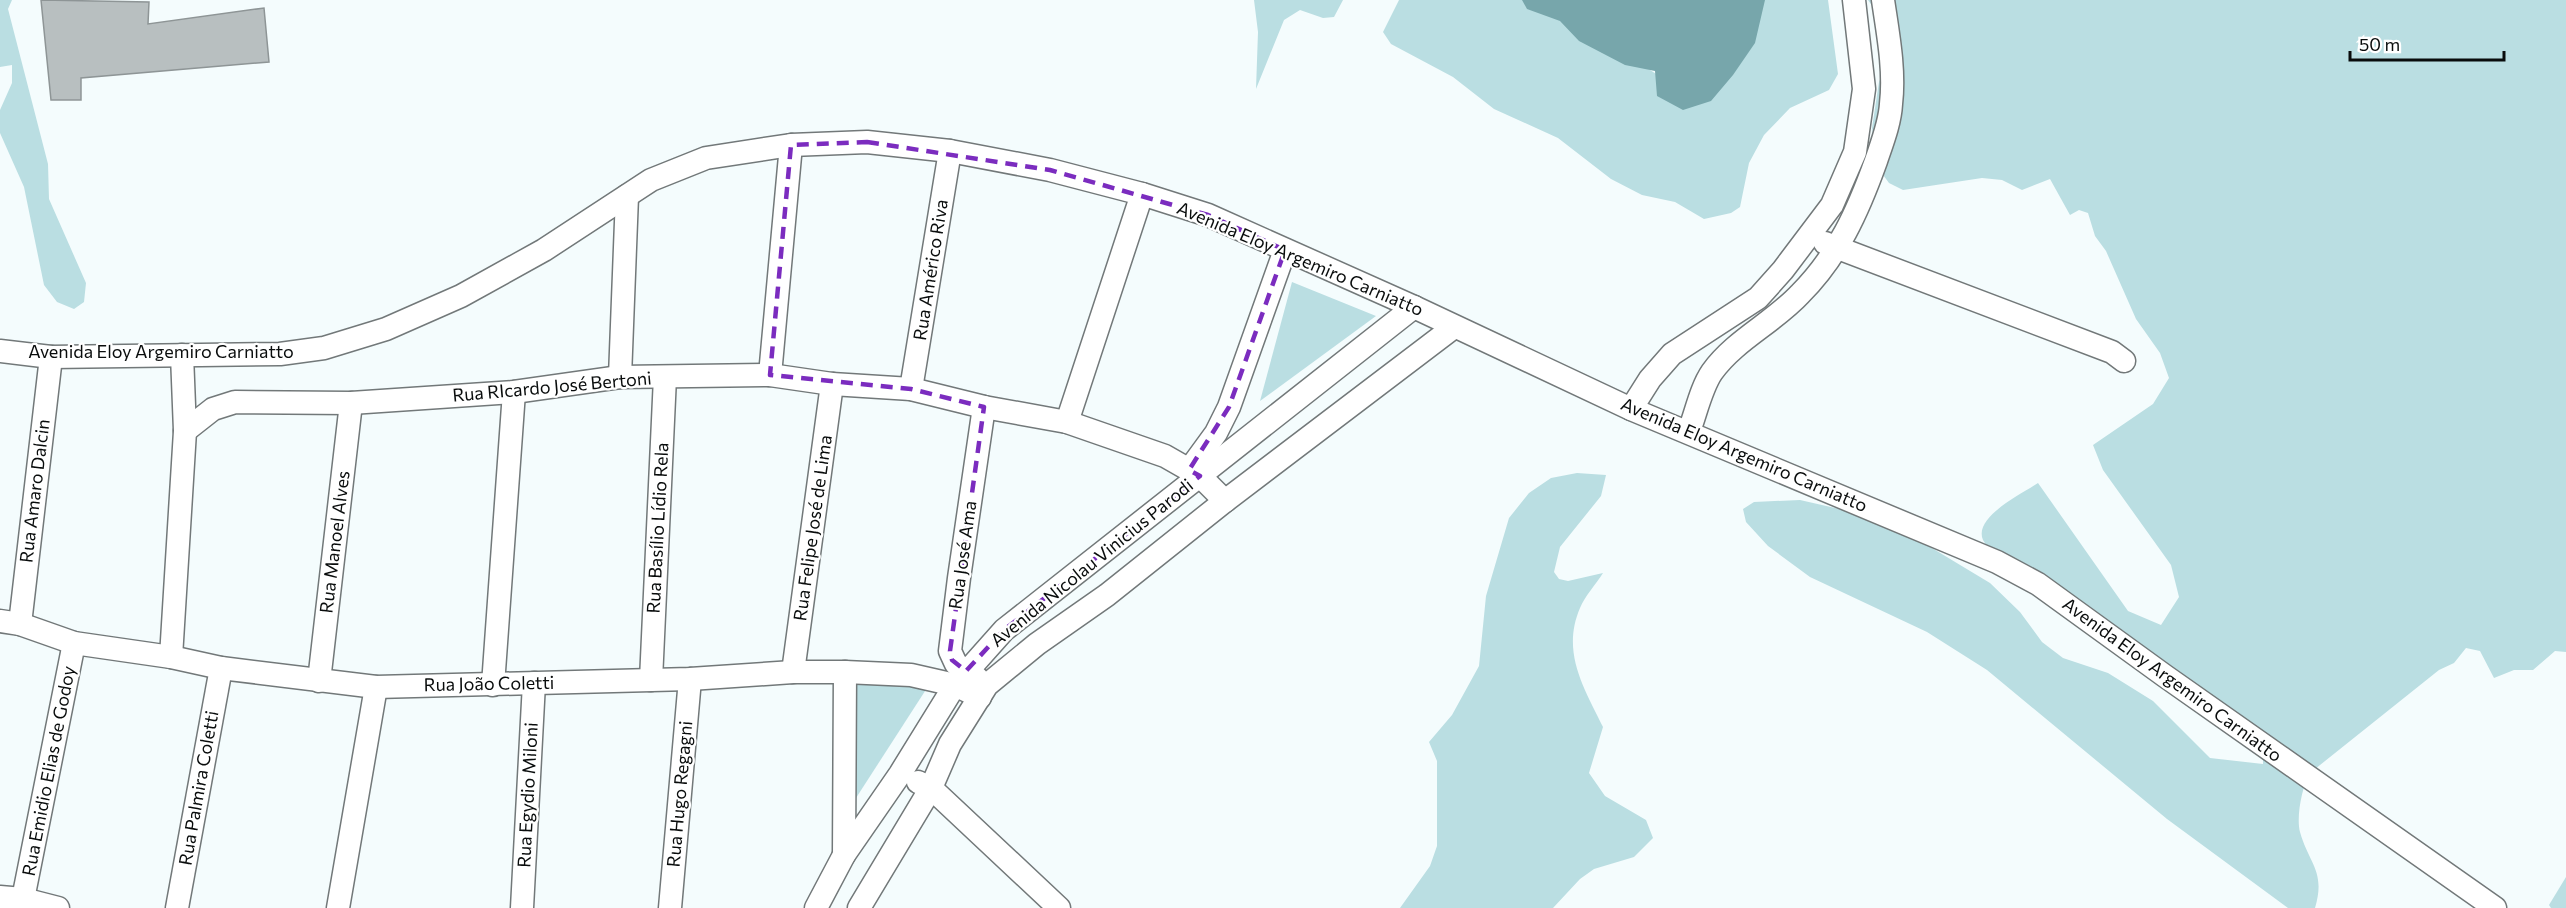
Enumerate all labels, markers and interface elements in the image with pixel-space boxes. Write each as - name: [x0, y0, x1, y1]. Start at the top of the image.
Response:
- scale bar: [2350, 24, 2504, 62]
- text: 50 m: [2359, 33, 2400, 55]
- street label: Avenida Eloy Argemiro Carniatto: [1174, 196, 1427, 320]
- street label: Rua Américo Riva: [908, 198, 952, 342]
- street label: Avenida Eloy Argemiro Carniatto: [28, 340, 294, 362]
- street label: Rua RIcardo José Bertoni: [451, 366, 652, 406]
- street label: Avenida Eloy Argemiro Carniatto: [1618, 392, 1871, 516]
- street label: Rua Amaro Dalcin: [14, 418, 54, 564]
- street label: Rua Felipe José de Lima: [788, 434, 836, 622]
- street label: Rua Basílio Lídio Rela: [642, 442, 672, 614]
- street label: Rua Manoel Alves: [314, 469, 354, 614]
- street label: Avenida Nicolau Vinicius Parodi: [986, 474, 1197, 651]
- street label: Rua José Ama: [944, 499, 981, 611]
- street label: Avenida Eloy Argemiro Carniatto: [2059, 592, 2286, 766]
- street label: Rua Emidio Elias de Godoy: [17, 664, 79, 878]
- street label: Rua João Coletti: [423, 671, 555, 695]
- street label: Rua Palmira Coletti: [174, 709, 222, 867]
- street label: Rua Hugo Regagni: [662, 720, 696, 868]
- street label: Rua Egydio Miloni: [512, 722, 542, 868]

